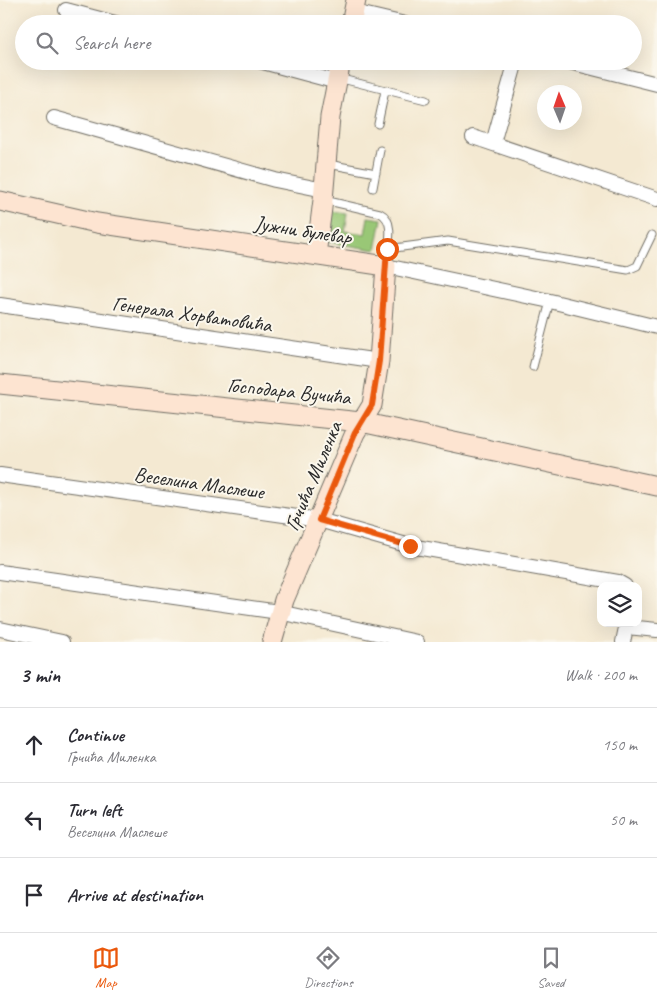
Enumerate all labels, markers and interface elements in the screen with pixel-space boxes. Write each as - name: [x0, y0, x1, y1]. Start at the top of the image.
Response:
- search box: [15, 15, 642, 70]
- icon: search: [33, 29, 61, 57]
- text: Search here: [73, 31, 150, 55]
- north arrow: [537, 85, 582, 130]
- street label: Јужни булевар: [252, 209, 355, 251]
- route start: [376, 238, 399, 261]
- street label: Генерала Хорватовића: [111, 290, 275, 338]
- street label: Господара Вучића: [226, 372, 354, 411]
- street label: Грчића Миленка: [278, 416, 348, 535]
- street label: Веселина Маслеше: [132, 461, 268, 505]
- route end: [399, 535, 422, 558]
- map controls: [597, 582, 642, 627]
- button: layers: [597, 582, 642, 627]
- text: 3 min: [20, 662, 60, 688]
- text: Walk · 200 m: [565, 665, 637, 685]
- text: Continue: [67, 723, 124, 747]
- icon: ahead: [20, 731, 48, 759]
- text: 150 m: [603, 735, 637, 755]
- text: Грчића Миленка: [67, 747, 156, 767]
- text: Turn left: [67, 798, 122, 822]
- icon: left: [20, 806, 48, 834]
- text: 50 m: [610, 810, 637, 830]
- text: Веселина Маслеше: [67, 822, 167, 842]
- icon: arrive: [20, 881, 48, 909]
- text: Arrive at destination: [67, 883, 203, 907]
- tab: Map: [92, 944, 120, 991]
- tab: Directions: [304, 944, 353, 991]
- tab: Saved: [537, 944, 565, 991]

